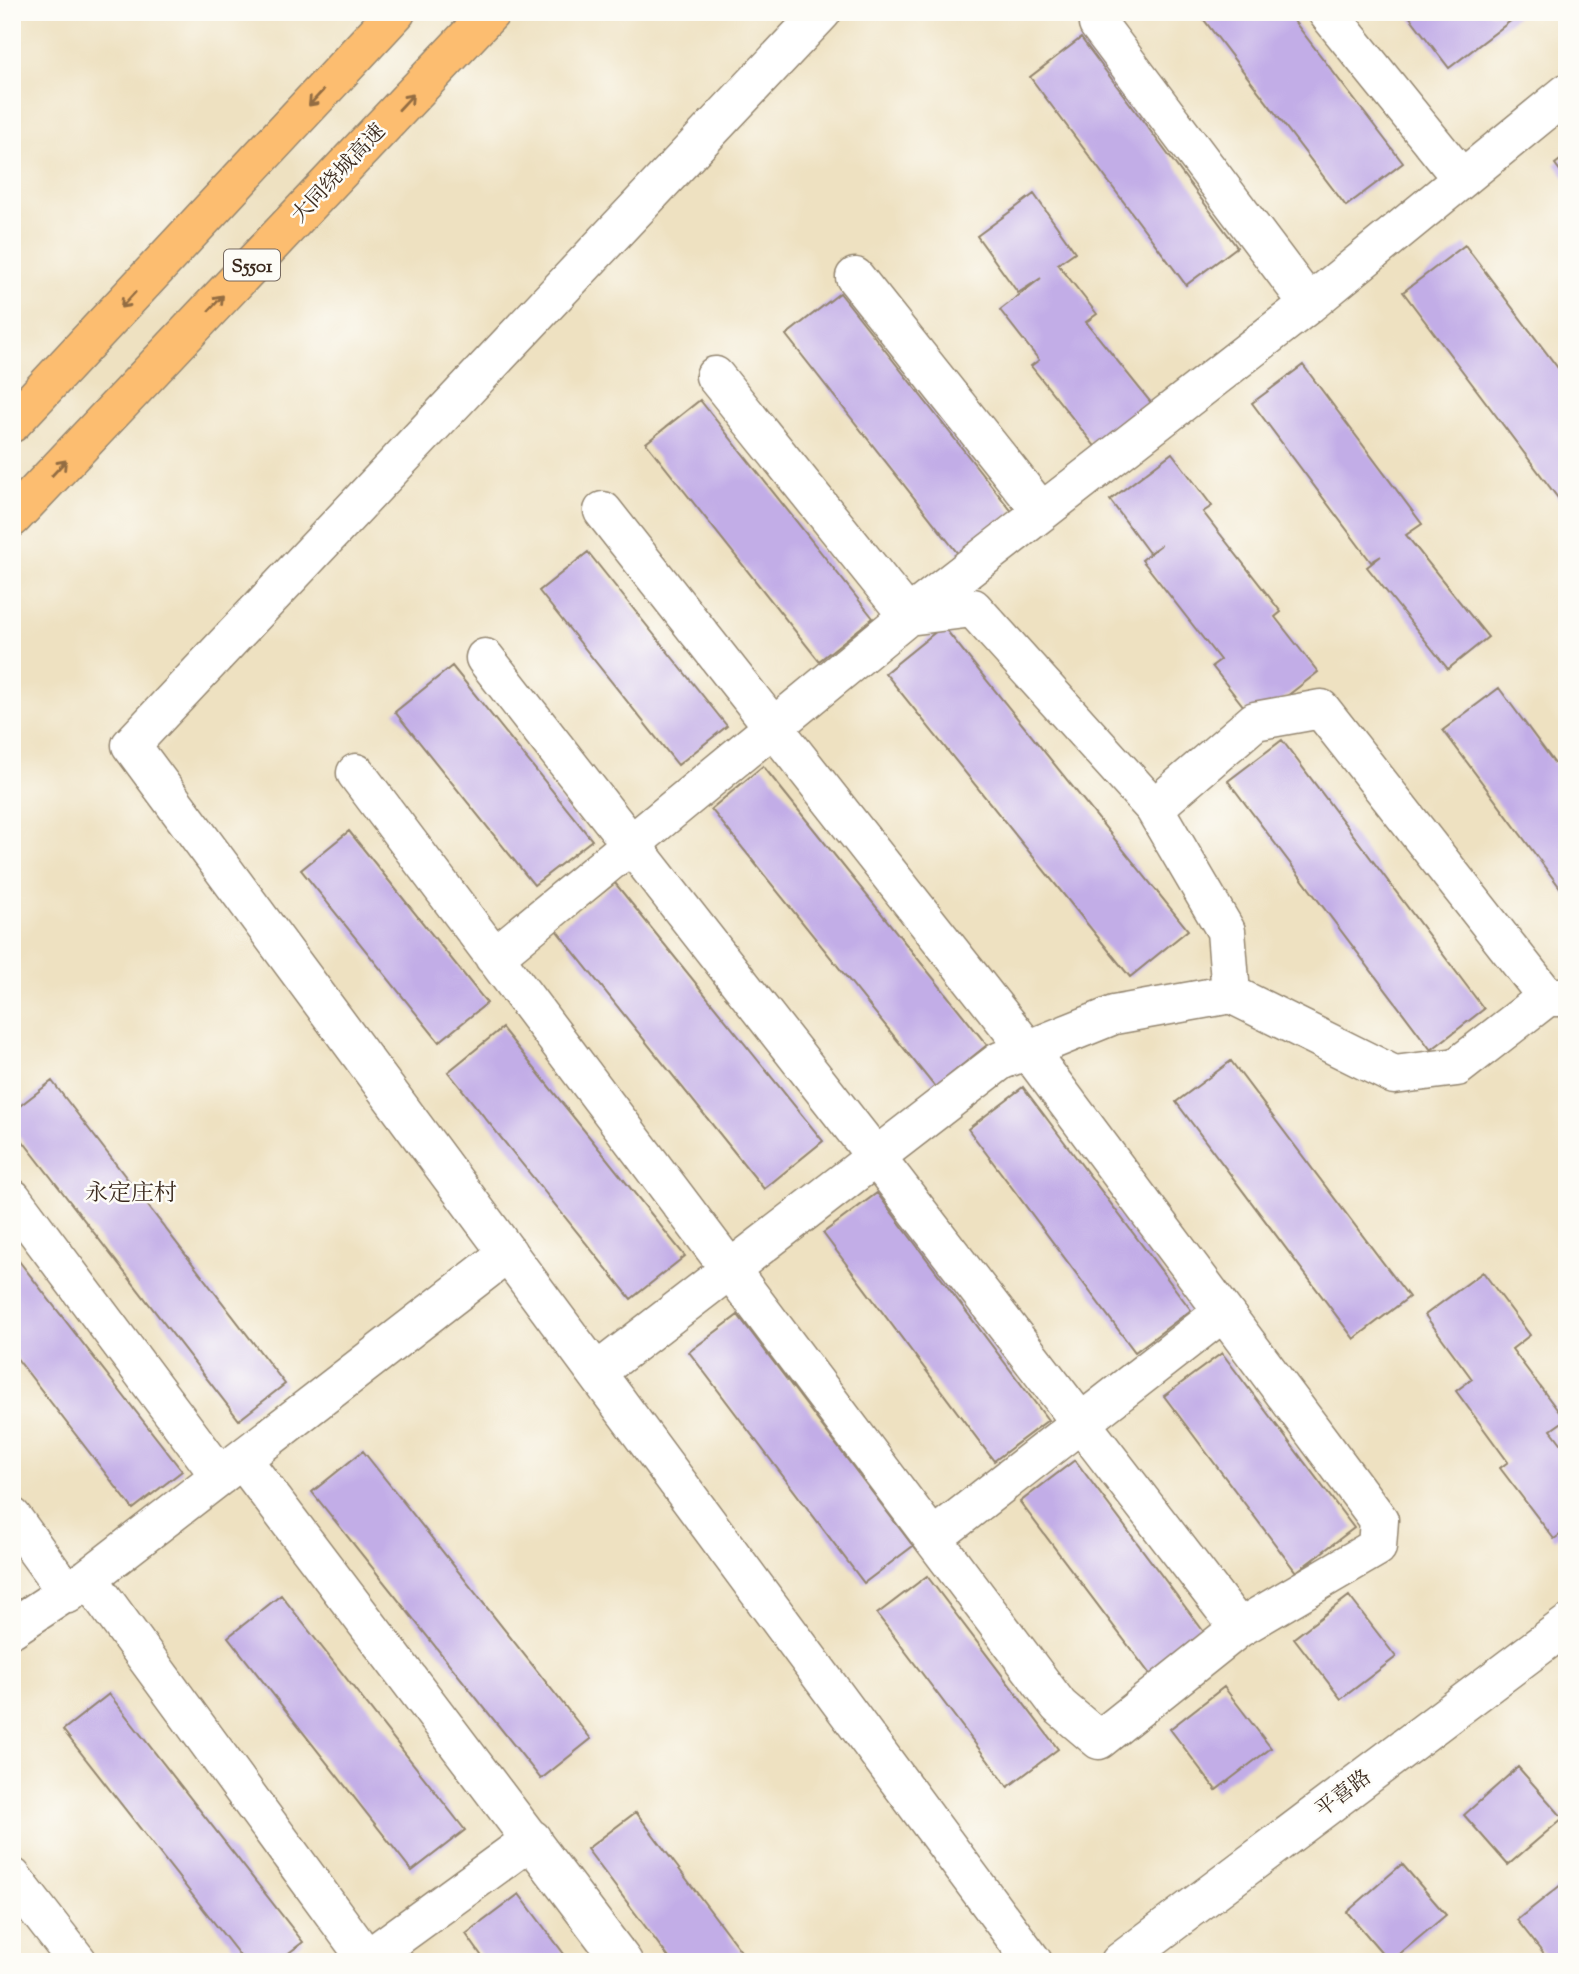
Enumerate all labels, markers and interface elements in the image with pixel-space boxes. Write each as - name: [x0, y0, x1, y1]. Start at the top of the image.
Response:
- one-way arrow: [308, 89, 325, 106]
- one-way arrow: [397, 94, 414, 111]
- street label: 大同绕城高速: [286, 118, 393, 231]
- road number: S5501: [224, 249, 280, 280]
- one-way arrow: [119, 291, 136, 308]
- one-way arrow: [207, 295, 224, 312]
- one-way arrow: [51, 460, 68, 477]
- district label: 永定庄村: [85, 1178, 177, 1211]
- street label: 平喜路: [1310, 1764, 1378, 1826]

